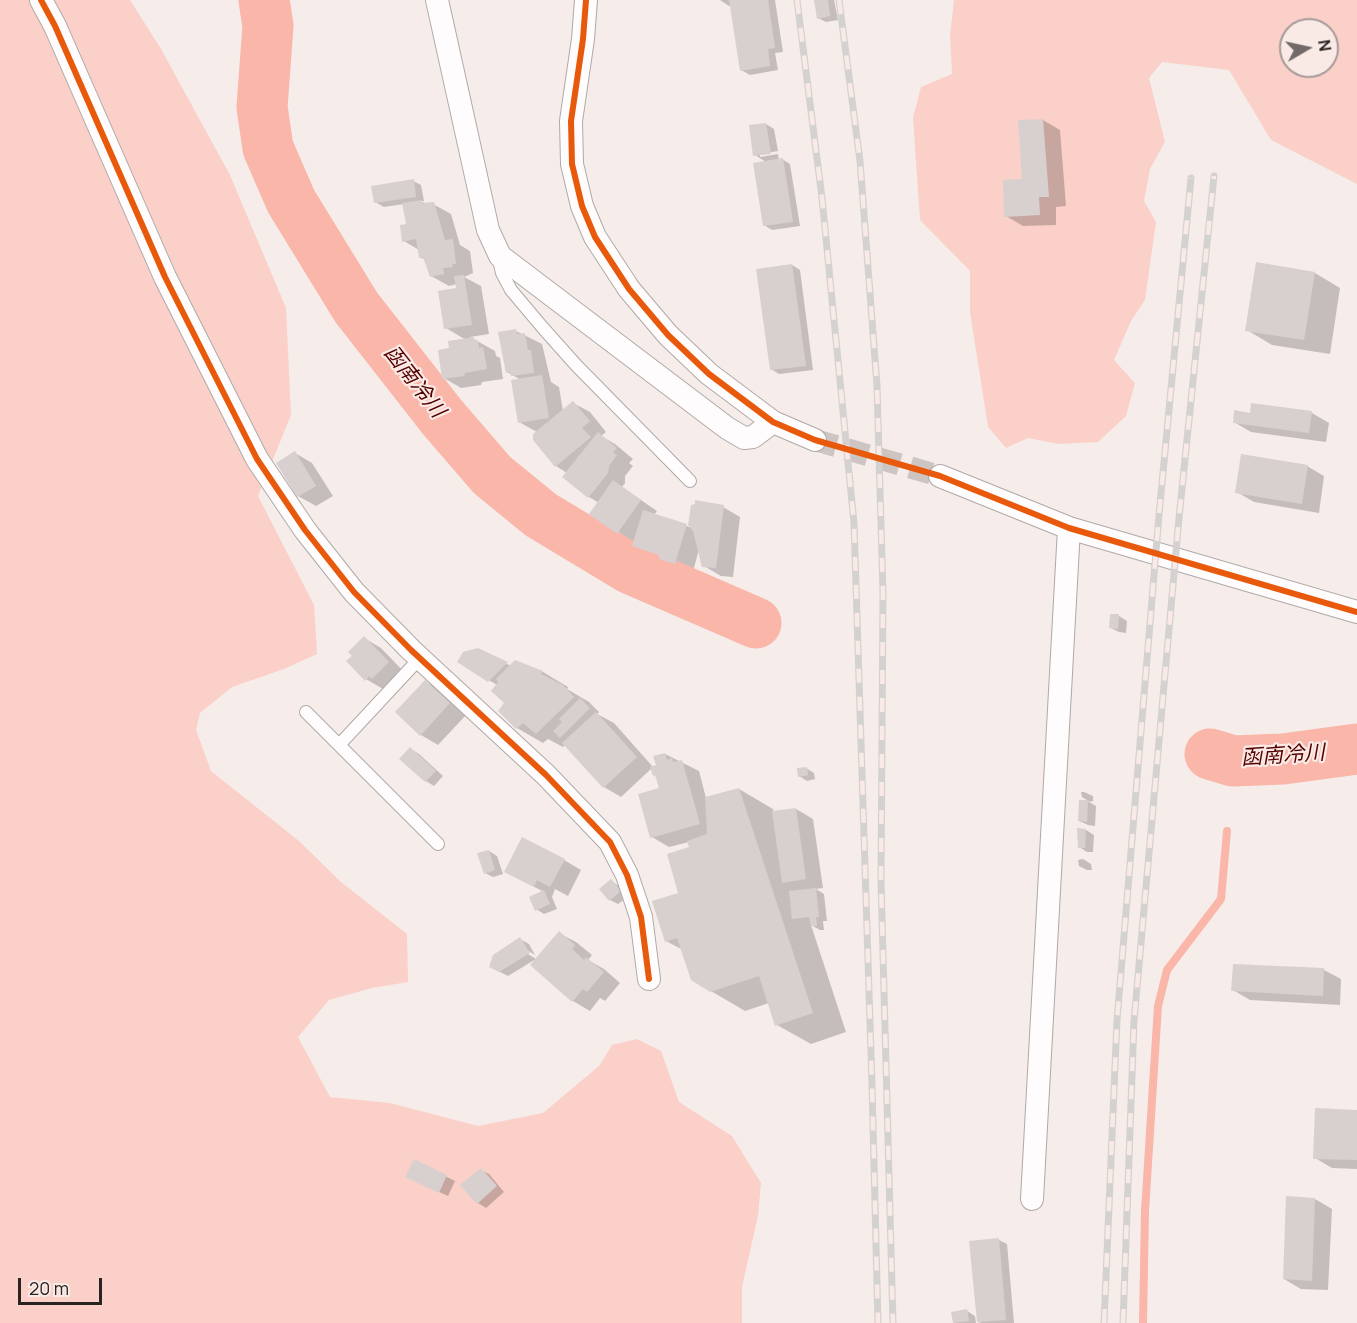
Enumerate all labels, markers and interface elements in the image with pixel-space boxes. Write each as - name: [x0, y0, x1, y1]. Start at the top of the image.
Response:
- north arrow: [1279, 18, 1339, 78]
- text: N: [1313, 38, 1337, 53]
- water label: 函南冷川: [378, 341, 450, 423]
- water label: 函南冷川: [1240, 741, 1326, 771]
- scale bar: [21, 1266, 105, 1304]
- text: 20 m: [29, 1276, 69, 1300]

